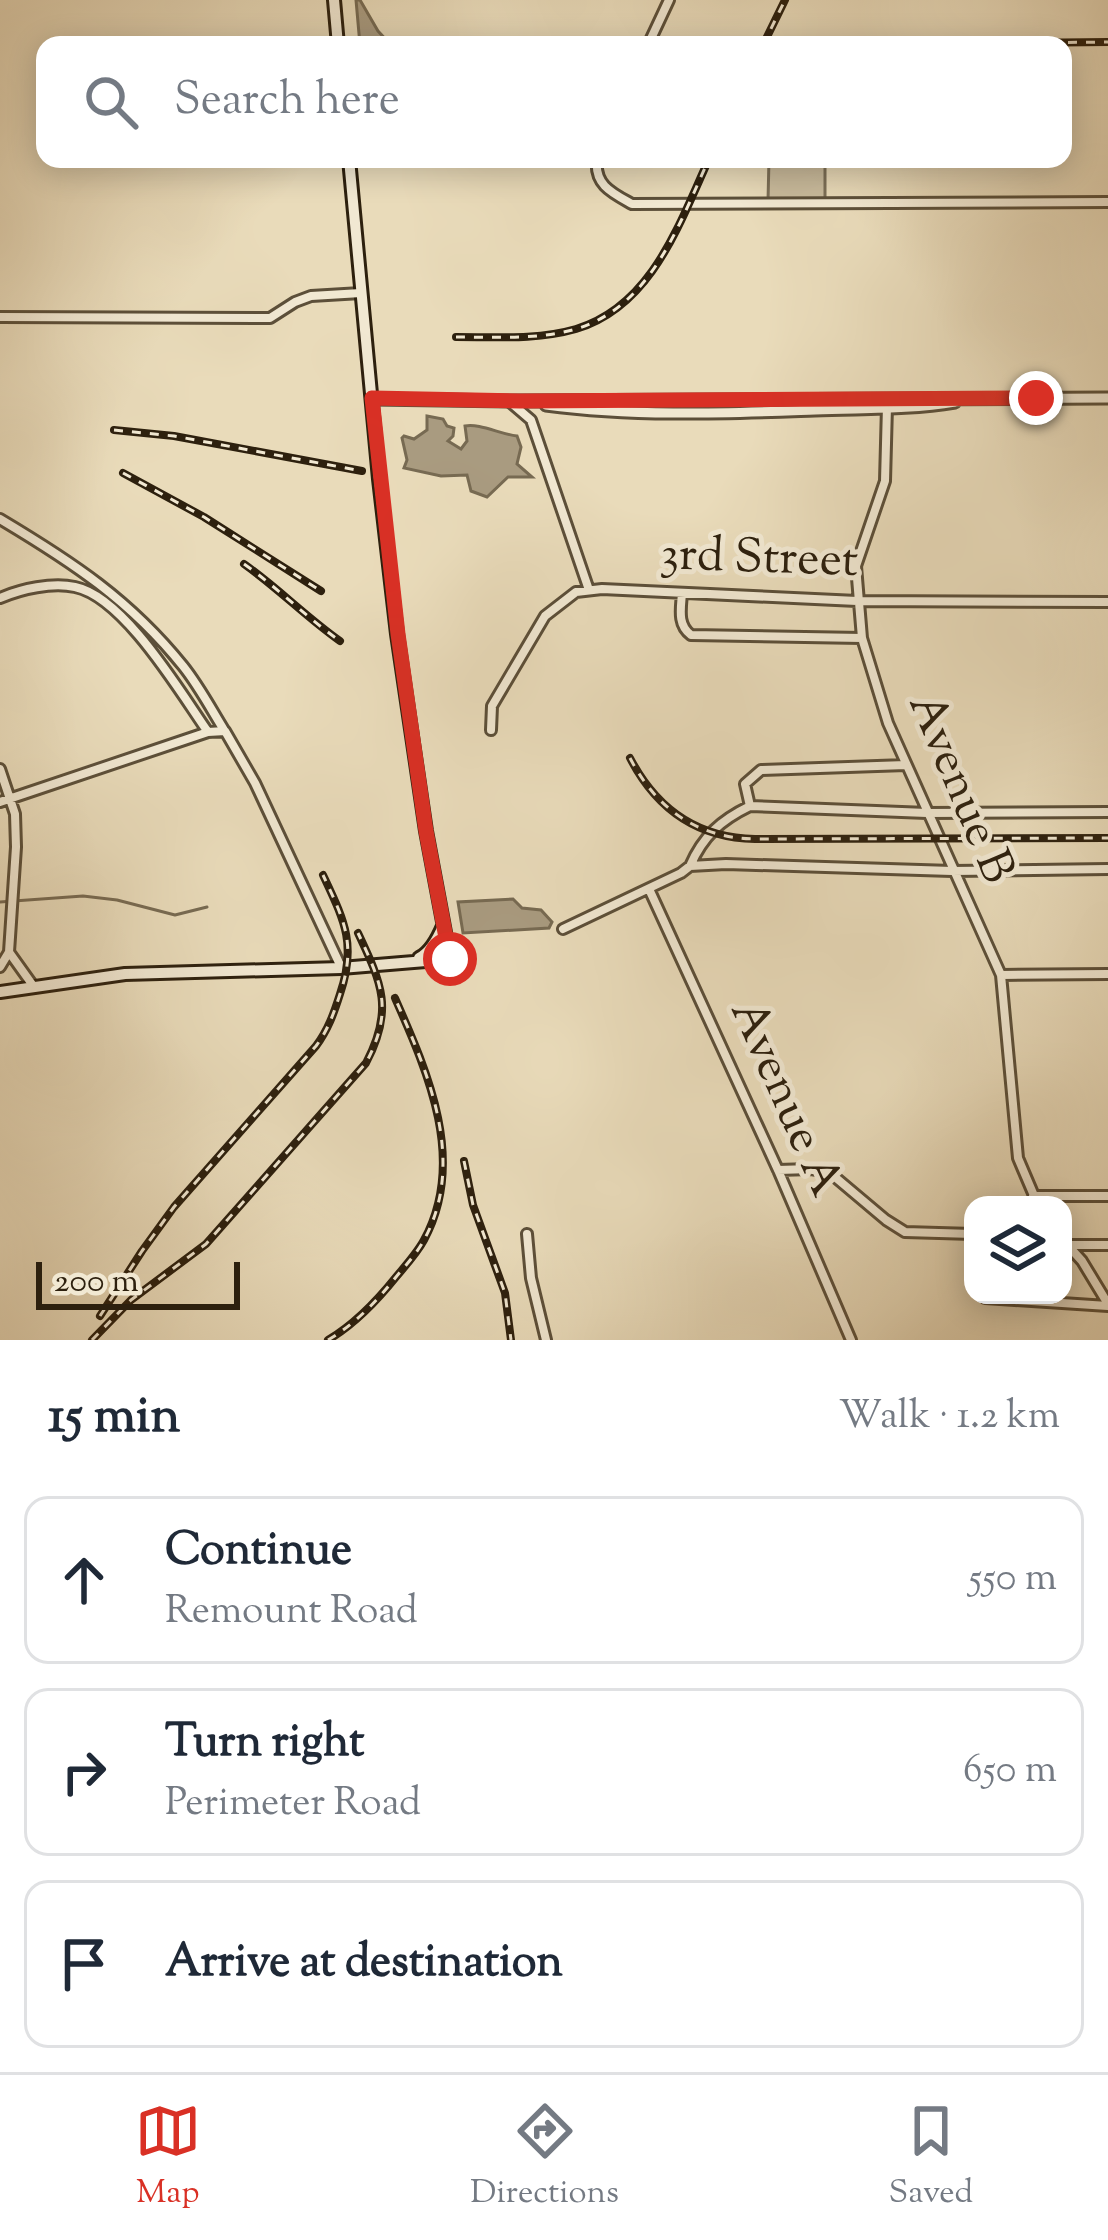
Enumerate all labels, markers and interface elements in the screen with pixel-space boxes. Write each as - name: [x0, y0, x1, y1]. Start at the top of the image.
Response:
- search box: [36, 36, 1072, 168]
- icon: search: [78, 69, 144, 135]
- text: Search here: [174, 70, 400, 135]
- route end: [1009, 371, 1063, 425]
- street label: 3rd Street: [659, 522, 859, 598]
- street label: Avenue B: [888, 683, 1030, 895]
- route start: [423, 932, 477, 986]
- street label: Avenue A: [710, 989, 858, 1209]
- map controls: [964, 1196, 1072, 1304]
- button: layers: [964, 1196, 1072, 1304]
- scale bar: [36, 1256, 240, 1309]
- text: 200 m: [54, 1259, 139, 1307]
- text: 15 min: [48, 1382, 180, 1455]
- text: Walk · 1.2 km: [839, 1390, 1060, 1446]
- text: Continue: [165, 1520, 352, 1585]
- icon: ahead: [51, 1547, 117, 1613]
- text: 550 m: [969, 1552, 1057, 1608]
- text: Remount Road: [165, 1585, 418, 1641]
- text: Turn right: [165, 1712, 364, 1777]
- icon: right: [51, 1739, 117, 1805]
- text: 650 m: [963, 1744, 1057, 1800]
- text: Perimeter Road: [165, 1777, 421, 1833]
- icon: arrive: [51, 1931, 117, 1997]
- text: Arrive at destination: [165, 1932, 563, 1997]
- tab: Map: [135, 2098, 201, 2218]
- tab: Directions: [470, 2098, 619, 2218]
- tab: Saved: [889, 2098, 973, 2218]

